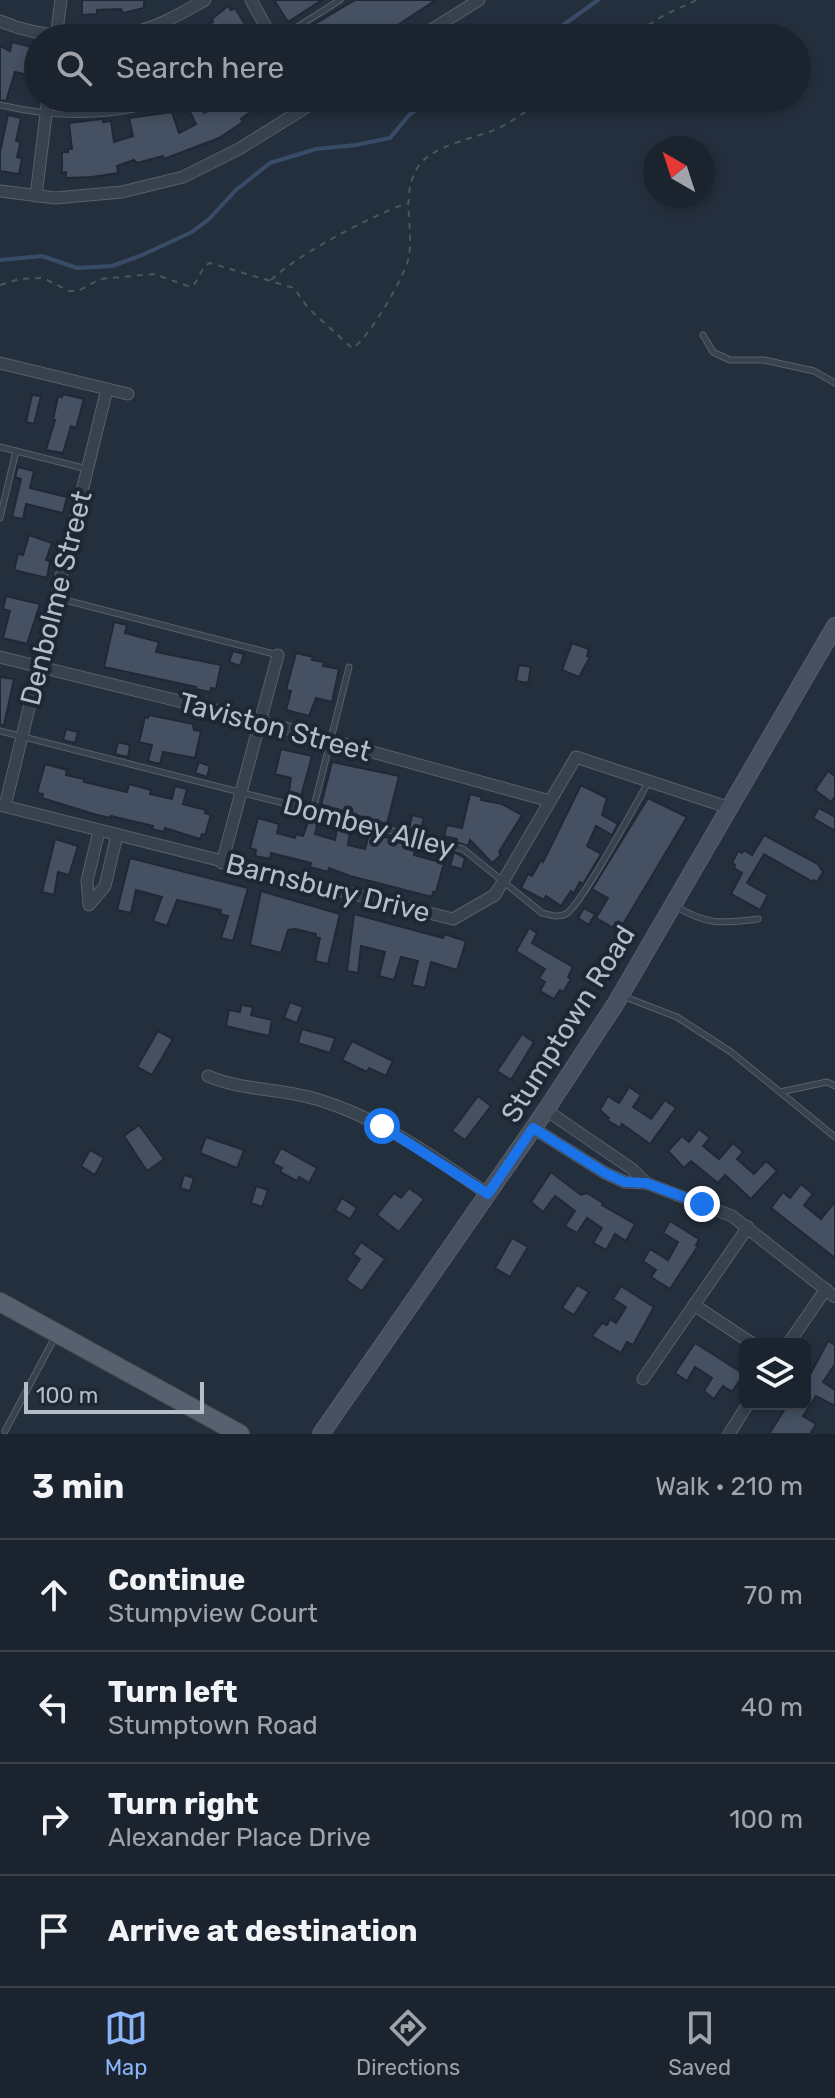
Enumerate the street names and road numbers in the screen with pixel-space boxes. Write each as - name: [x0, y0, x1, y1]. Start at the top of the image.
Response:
- street label: Denbolme Street: [13, 487, 99, 709]
- street label: Taviston Street: [176, 686, 375, 768]
- street label: Dombey Alley: [280, 787, 458, 865]
- street label: Barnsbury Drive: [223, 847, 433, 929]
- street label: Stumptown Road: [494, 919, 642, 1129]

